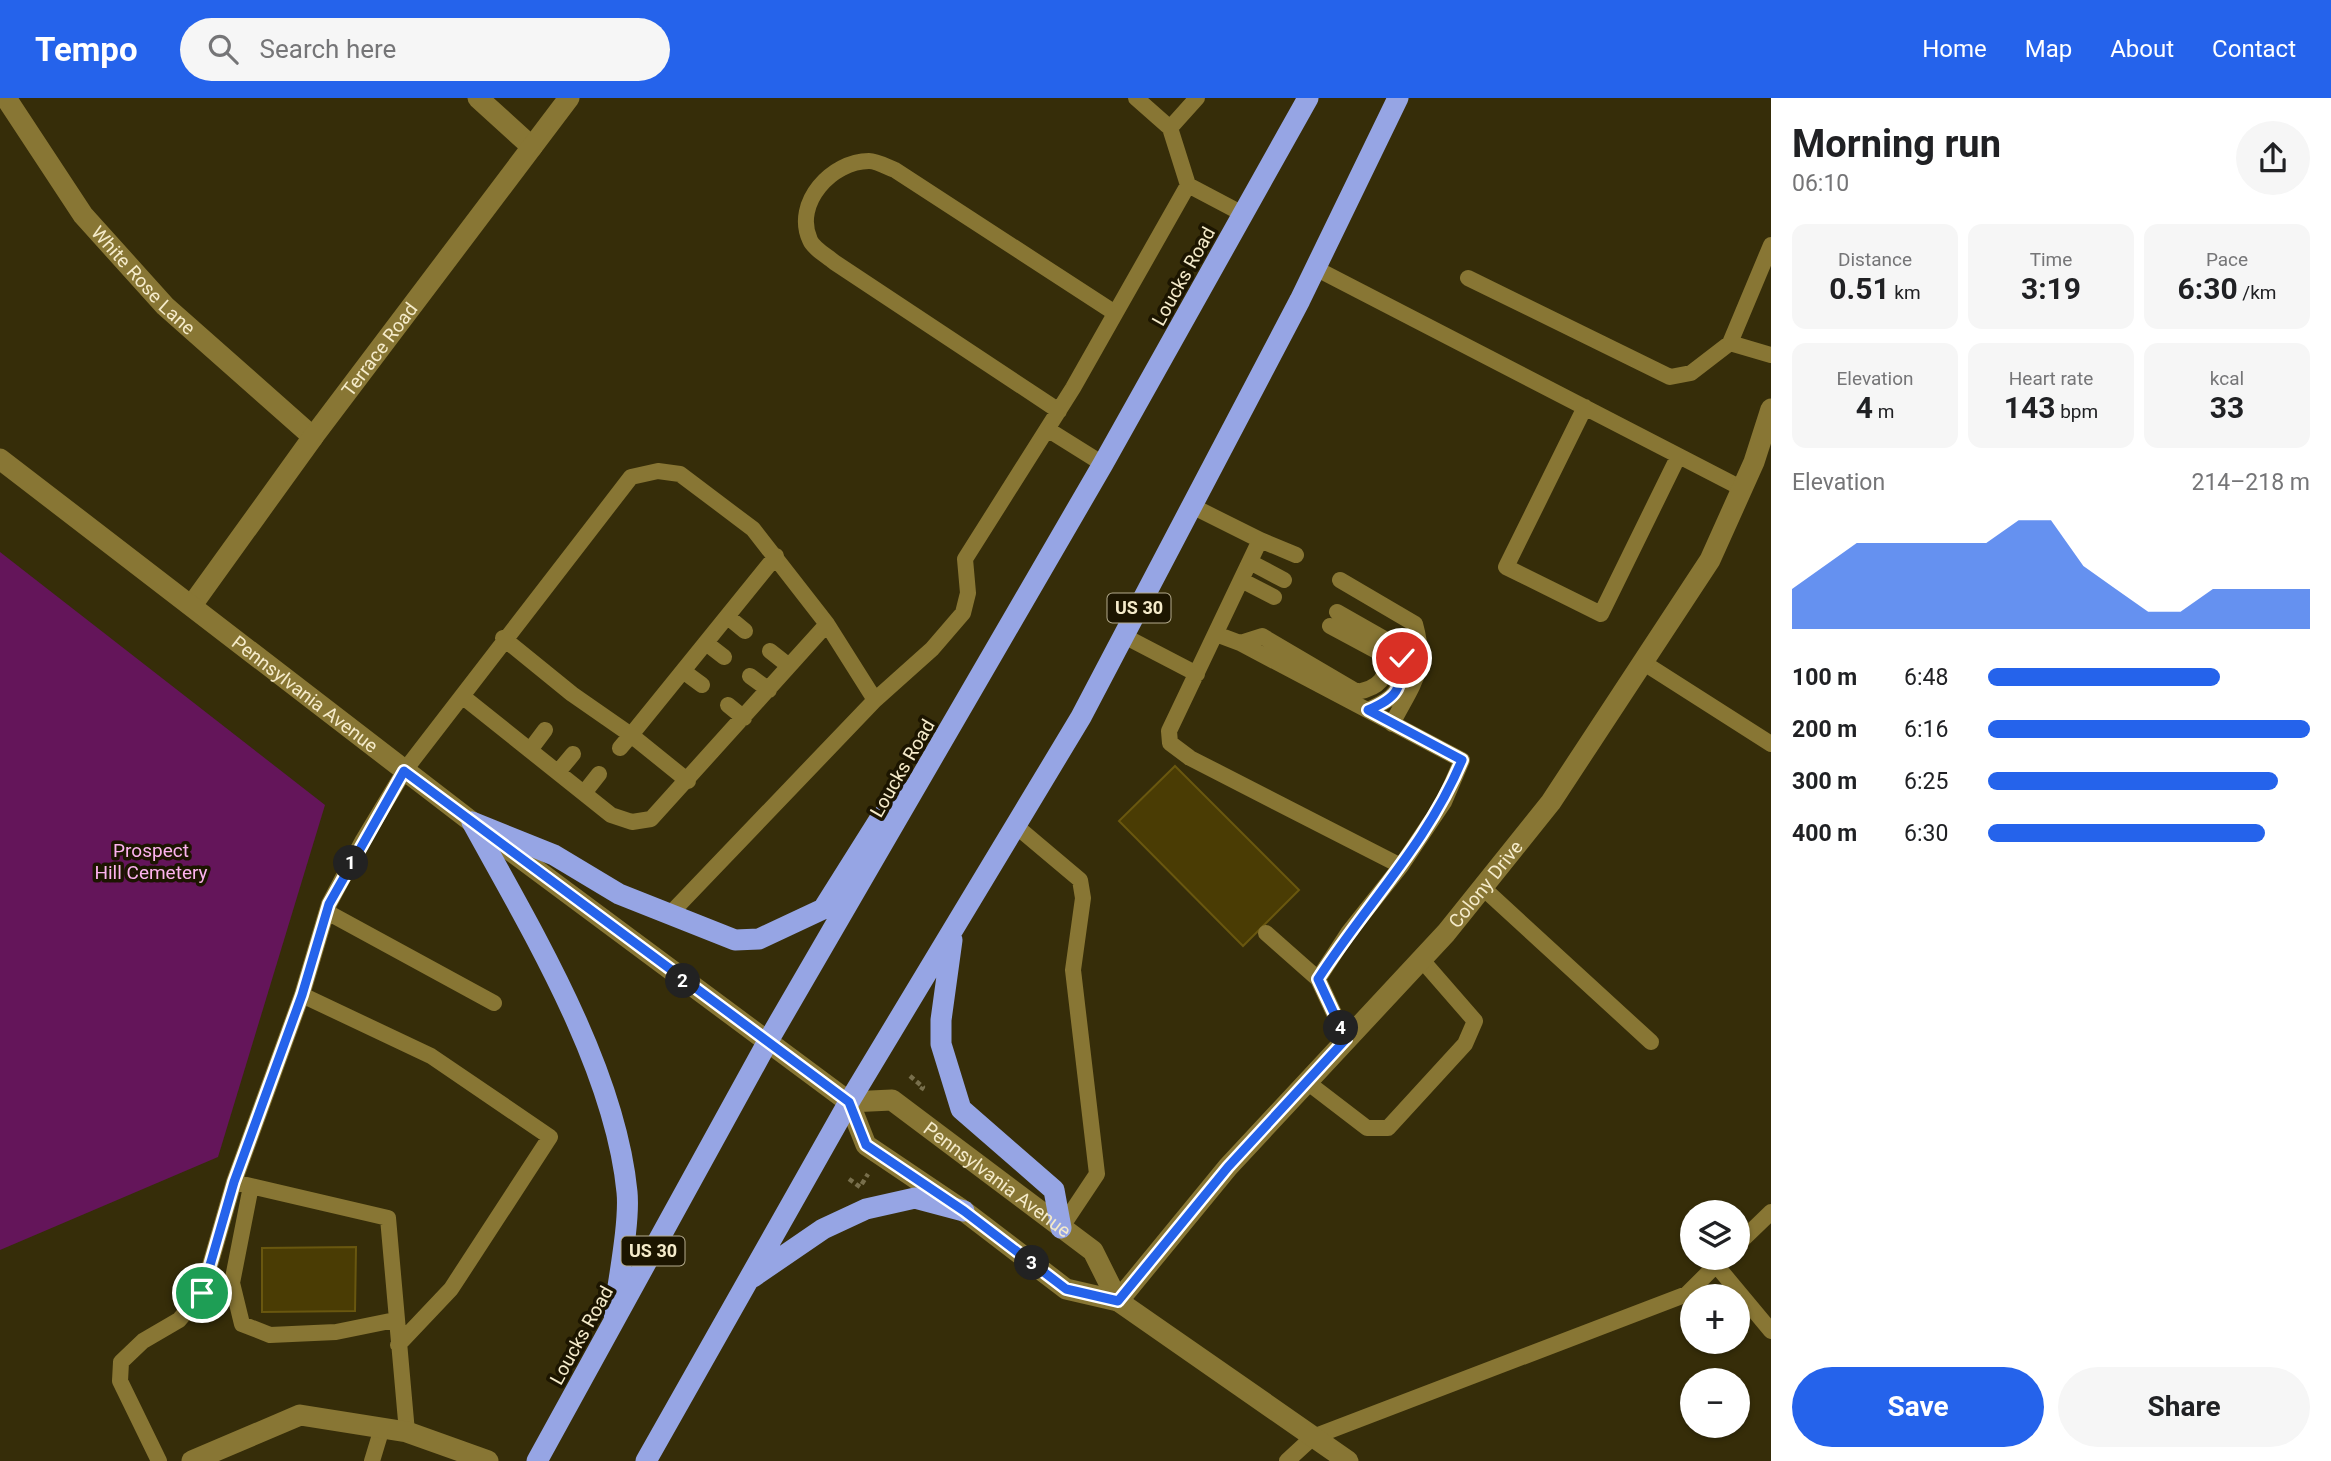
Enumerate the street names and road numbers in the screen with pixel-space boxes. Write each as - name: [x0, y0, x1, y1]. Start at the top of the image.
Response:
- street label: White Rose Lane: [86, 221, 200, 340]
- street label: Loucks Road: [1147, 223, 1220, 330]
- street label: Terrace Road: [337, 298, 423, 401]
- road number: US 30: [1108, 594, 1170, 622]
- street label: Pennsylvania Avenue: [227, 631, 383, 758]
- street label: Loucks Road: [865, 715, 940, 821]
- street label: Colony Drive: [1444, 836, 1528, 933]
- street label: Pennsylvania Avenue: [919, 1117, 1075, 1242]
- road number: US 30: [622, 1236, 684, 1266]
- street label: Loucks Road: [545, 1282, 618, 1389]

